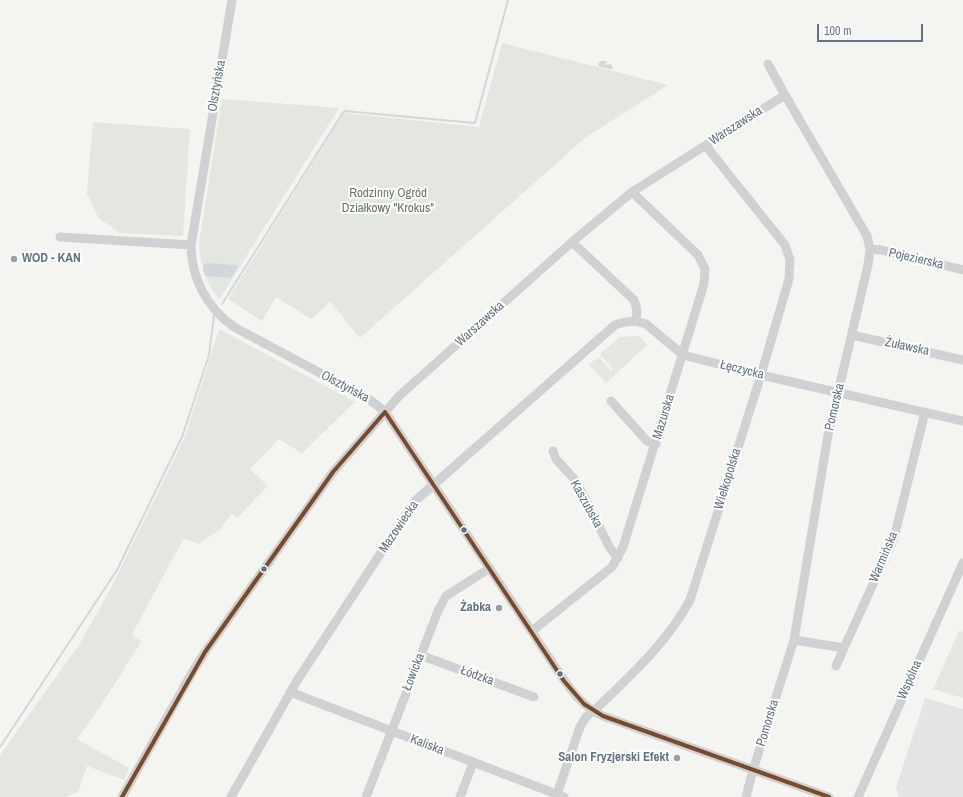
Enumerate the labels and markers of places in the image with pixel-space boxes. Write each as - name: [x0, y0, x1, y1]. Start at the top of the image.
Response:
- place label: WOD - KAN: [22, 251, 81, 267]
- marker: WOD - KAN: [9, 254, 19, 264]
- unlabelled marker: [459, 525, 469, 535]
- unlabelled marker: [259, 564, 269, 574]
- place label: Żabka: [460, 600, 491, 616]
- marker: Żabka: [494, 603, 504, 613]
- unlabelled marker: [555, 669, 565, 679]
- place label: Salon Fryzjerski Efekt: [558, 750, 669, 766]
- marker: Salon Fryzjerski Efekt: [672, 753, 682, 763]

